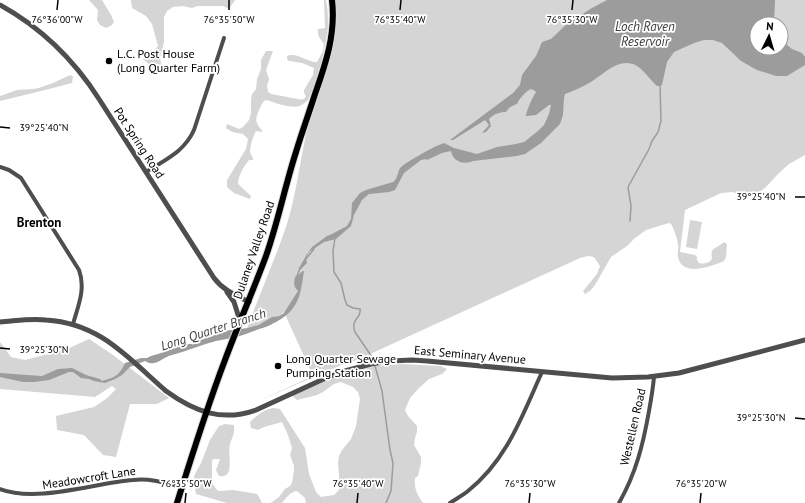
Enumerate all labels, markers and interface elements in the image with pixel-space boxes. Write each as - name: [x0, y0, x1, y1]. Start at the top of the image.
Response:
- text: 76°36'00"W: [31, 13, 83, 26]
- text: 76°35'50"W: [203, 13, 255, 26]
- text: 76°35'40"W: [374, 13, 426, 26]
- text: 76°35'30"W: [546, 13, 598, 26]
- north arrow: [749, 16, 789, 56]
- water label: Loch Raven Reservoir: [615, 18, 675, 50]
- text: N: [766, 19, 774, 33]
- place label: L.C. Post House (Long Quarter Farm): [117, 46, 220, 75]
- marker: L.C. Post House (Long Quarter Farm): [104, 56, 114, 66]
- street label: Pot Spring Road: [111, 104, 168, 181]
- text: 39°25'40"N: [19, 121, 69, 134]
- text: 39°25'40"N: [736, 190, 786, 203]
- street label: Dulaney Valley Road: [230, 199, 277, 301]
- district label: Brenton: [17, 214, 61, 231]
- water label: Long Quarter Branch: [158, 304, 268, 355]
- street label: East Seminary Avenue: [414, 342, 527, 367]
- text: 39°25'30"N: [19, 343, 69, 356]
- place label: Long Quarter Sewage Pumping Station: [286, 351, 396, 380]
- marker: Long Quarter Sewage Pumping Station: [273, 361, 283, 371]
- street label: Westellen Road: [616, 387, 649, 467]
- text: 39°25'30"N: [736, 411, 786, 424]
- street label: Meadowcroft Lane: [41, 463, 137, 492]
- text: 76°35'50"W: [160, 477, 212, 490]
- text: 76°35'40"W: [332, 477, 384, 490]
- text: 76°35'30"W: [504, 477, 556, 490]
- text: 76°35'20"W: [675, 477, 727, 490]

